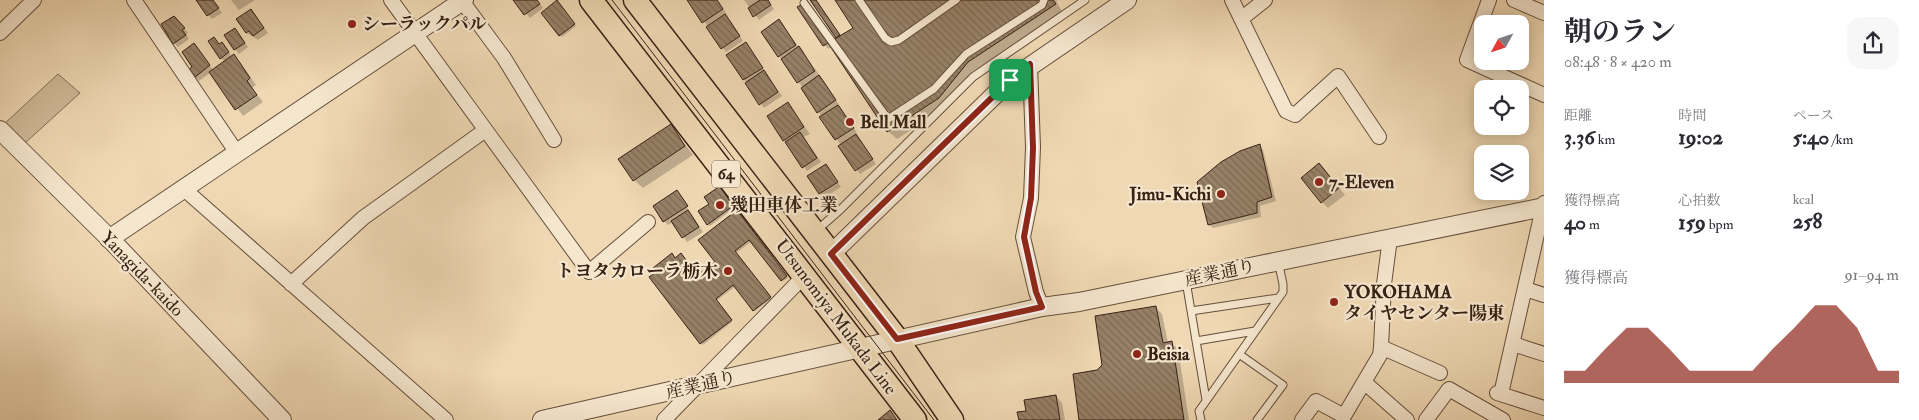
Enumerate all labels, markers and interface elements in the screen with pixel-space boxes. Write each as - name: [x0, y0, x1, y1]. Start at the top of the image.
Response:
- place label: シーラックパル: [362, 13, 487, 36]
- north arrow: [1474, 15, 1529, 70]
- map controls: [1474, 15, 1529, 200]
- text: 朝のラン: [1564, 15, 1676, 50]
- button: share: [1847, 17, 1899, 69]
- marker: シーラックパル: [346, 18, 358, 30]
- text: 08:48 · 8 × 420 m: [1564, 52, 1672, 72]
- pin: [989, 59, 1031, 101]
- icon: arrive: [996, 66, 1024, 94]
- button: locate: [1474, 80, 1529, 135]
- text: 距離: [1564, 107, 1592, 124]
- text: 時間: [1678, 107, 1706, 124]
- text: ペース: [1793, 107, 1834, 124]
- place label: Bell Mall: [860, 111, 927, 134]
- marker: Bell Mall: [844, 116, 856, 128]
- text: 3.36: [1564, 124, 1595, 151]
- text: 19:02: [1678, 124, 1723, 151]
- text: 5:40: [1793, 124, 1829, 151]
- text: km: [1595, 131, 1615, 148]
- text: /km: [1829, 131, 1853, 148]
- button: layers: [1474, 145, 1529, 200]
- road number: 64: [712, 160, 740, 188]
- place label: 7-Eleven: [1329, 171, 1395, 194]
- marker: 7-Eleven: [1313, 176, 1325, 188]
- place label: Jimu-Kichi: [1129, 183, 1211, 206]
- marker: Jimu-Kichi: [1215, 188, 1227, 200]
- text: kcal: [1793, 191, 1814, 208]
- text: 獲得標高: [1564, 192, 1620, 209]
- text: 心拍数: [1678, 192, 1720, 209]
- place label: 幾田車体工業: [730, 194, 838, 217]
- marker: 幾田車体工業: [714, 199, 726, 211]
- text: 258: [1793, 208, 1822, 235]
- text: 40: [1564, 209, 1586, 236]
- text: 159: [1678, 209, 1706, 236]
- text: m: [1586, 216, 1600, 233]
- text: bpm: [1706, 216, 1734, 233]
- street label: Yanagida-kaido: [95, 226, 189, 322]
- street label: Utsunomiya Mukada Line: [770, 235, 902, 400]
- street label: 産業通り: [1182, 254, 1258, 292]
- place label: トヨタカローラ栃木: [556, 260, 718, 283]
- marker: トヨタカローラ栃木: [722, 265, 734, 277]
- text: 91–94 m: [1844, 265, 1899, 285]
- text: 獲得標高: [1564, 268, 1628, 288]
- place label: YOKOHAMA タイヤセンター陽東: [1343, 281, 1505, 325]
- marker: YOKOHAMA タイヤセンター陽東: [1328, 296, 1340, 308]
- place label: Beisia: [1147, 343, 1190, 366]
- marker: Beisia: [1131, 348, 1143, 360]
- street label: 産業通り: [663, 366, 739, 404]

